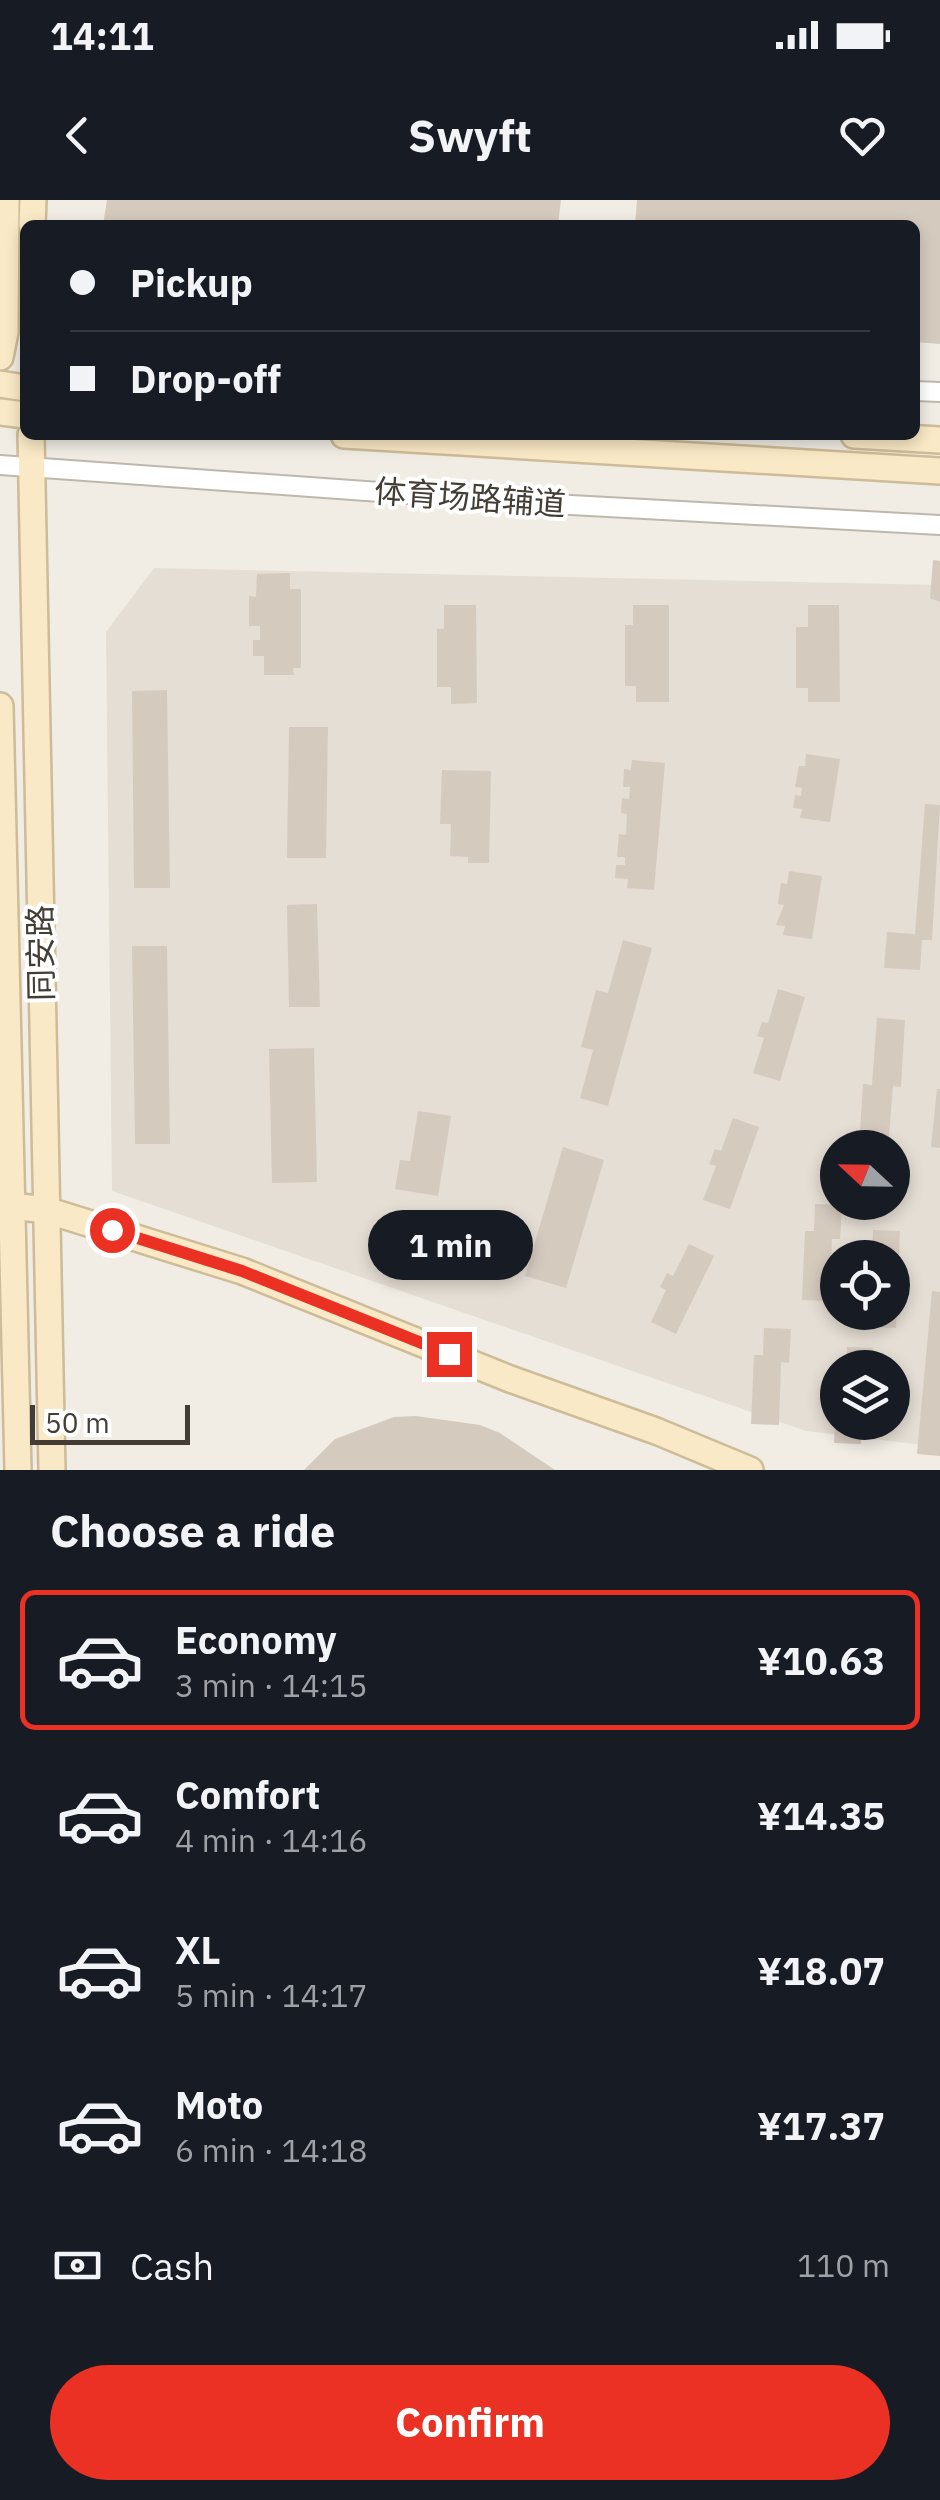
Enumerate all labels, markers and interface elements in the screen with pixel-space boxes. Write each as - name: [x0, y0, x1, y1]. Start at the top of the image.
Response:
- text: 14:11: [50, 11, 154, 60]
- text: Swyft: [408, 106, 532, 164]
- icon: back: [50, 108, 105, 163]
- icon: heart: [835, 108, 890, 163]
- text: Pickup: [130, 258, 253, 307]
- text: Drop-off: [130, 354, 281, 403]
- street label: 体育场路辅道: [373, 469, 567, 525]
- street label: 同安路: [18, 905, 62, 1001]
- north arrow: [820, 1130, 910, 1220]
- map controls: [820, 1130, 910, 1440]
- route start: [90, 1208, 135, 1253]
- callout: 1 min: [366, 1209, 532, 1279]
- text: 1 min: [409, 1224, 492, 1266]
- button: locate: [820, 1240, 910, 1330]
- route end: [427, 1332, 472, 1377]
- button: layers: [820, 1350, 910, 1440]
- scale bar: [30, 1400, 190, 1444]
- text: 50 m: [45, 1404, 110, 1441]
- text: Choose a ride: [50, 1501, 335, 1559]
- icon: car: [55, 1615, 145, 1705]
- text: Economy: [175, 1615, 337, 1664]
- text: ¥10.63: [757, 1636, 885, 1685]
- text: 3 min · 14:15: [175, 1664, 368, 1706]
- icon: car: [55, 1770, 145, 1860]
- text: Comfort: [175, 1770, 320, 1819]
- text: ¥14.35: [757, 1791, 885, 1840]
- text: 4 min · 14:16: [175, 1819, 368, 1861]
- icon: car: [55, 1925, 145, 2015]
- text: XL: [175, 1925, 221, 1974]
- text: ¥18.07: [757, 1946, 885, 1995]
- text: 5 min · 14:17: [175, 1974, 368, 2016]
- icon: car: [55, 2080, 145, 2170]
- text: Moto: [175, 2080, 263, 2129]
- text: ¥17.37: [757, 2101, 885, 2150]
- text: 6 min · 14:18: [175, 2129, 368, 2171]
- icon: cash: [50, 2238, 105, 2293]
- text: Cash: [130, 2241, 214, 2290]
- text: 110 m: [797, 2244, 890, 2286]
- button: Confirm: [50, 2365, 890, 2480]

